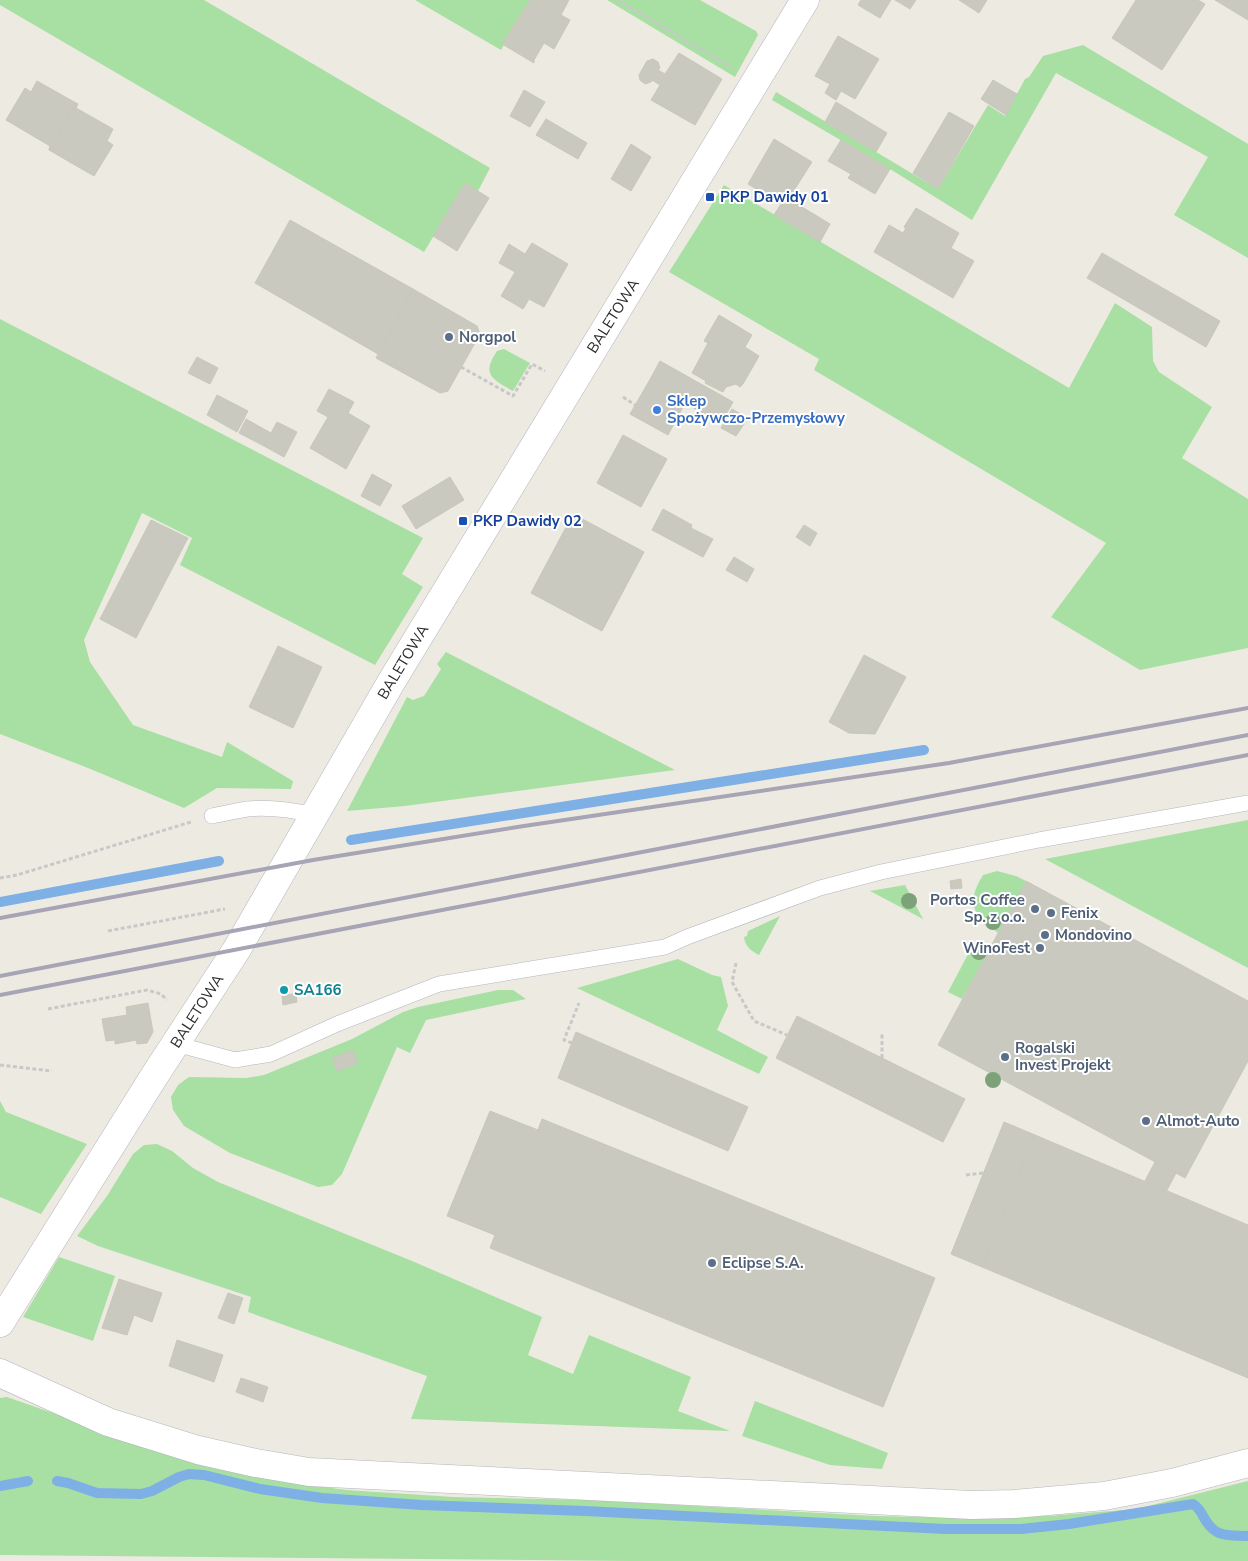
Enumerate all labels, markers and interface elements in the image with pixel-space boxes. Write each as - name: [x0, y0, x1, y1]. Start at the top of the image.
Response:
- place label: PKP Dawidy 01: [720, 187, 829, 207]
- marker: PKP Dawidy 01: [704, 191, 716, 203]
- street label: BALETOWA: [582, 275, 644, 357]
- place label: Norgpol: [459, 327, 516, 347]
- marker: Norgpol: [443, 331, 455, 343]
- place label: Sklep Spożywczo-Przemysłowy: [667, 391, 845, 428]
- marker: Sklep Spożywczo-Przemysłowy: [651, 404, 663, 416]
- place label: PKP Dawidy 02: [473, 511, 582, 531]
- marker: PKP Dawidy 02: [457, 515, 469, 527]
- street label: BALETOWA: [373, 621, 433, 703]
- place label: Portos Coffee Sp. z o.o.: [930, 890, 1025, 927]
- marker: Portos Coffee Sp. z o.o.: [1029, 903, 1041, 915]
- place label: Fenix: [1061, 903, 1099, 923]
- marker: Fenix: [1045, 907, 1057, 919]
- place label: Mondovino: [1055, 925, 1132, 945]
- marker: Mondovino: [1039, 929, 1051, 941]
- place label: WinoFest: [963, 938, 1030, 958]
- marker: WinoFest: [1034, 942, 1046, 954]
- street label: BALETOWA: [166, 970, 228, 1052]
- place label: SA166: [294, 980, 342, 1000]
- marker: SA166: [278, 984, 290, 996]
- place label: Rogalski Invest Projekt: [1015, 1038, 1111, 1075]
- marker: Rogalski Invest Projekt: [999, 1051, 1011, 1063]
- place label: Almot-Auto: [1156, 1111, 1240, 1131]
- marker: Almot-Auto: [1140, 1115, 1152, 1127]
- place label: Eclipse S.A.: [722, 1253, 804, 1273]
- marker: Eclipse S.A.: [706, 1257, 718, 1269]

